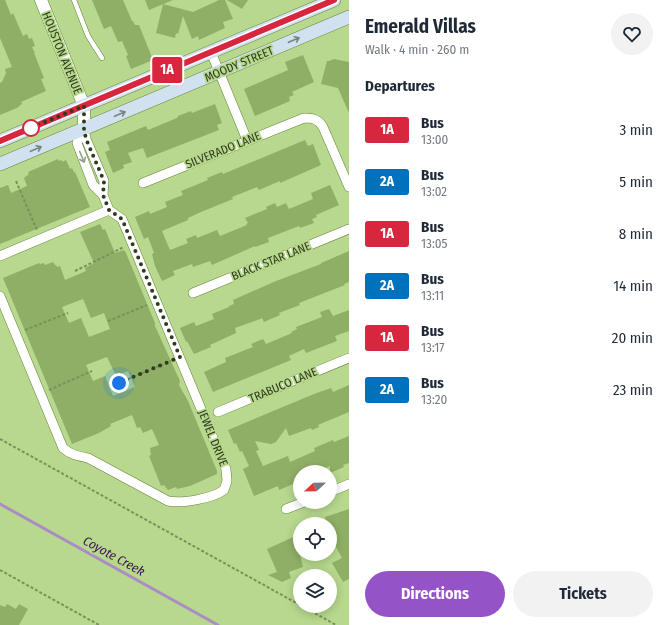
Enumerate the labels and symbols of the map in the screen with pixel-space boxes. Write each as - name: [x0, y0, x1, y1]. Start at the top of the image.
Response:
- street label: HOUSTON AVENUE: [39, 10, 85, 97]
- one-way arrow: [287, 36, 299, 44]
- street label: MOODY STREET: [202, 43, 276, 85]
- line badge: 1A: [149, 57, 185, 83]
- one-way arrow: [114, 110, 126, 117]
- unlabelled marker: [22, 119, 40, 137]
- street label: SILVERADO LANE: [183, 128, 263, 171]
- one-way arrow: [30, 145, 42, 153]
- one-way arrow: [79, 150, 87, 162]
- street label: BLACK STAR LANE: [229, 239, 313, 283]
- street label: TRABUCO LANE: [247, 364, 320, 406]
- your location: [109, 373, 129, 393]
- street label: JEWEL DRIVE: [195, 408, 231, 469]
- north arrow: [293, 465, 337, 509]
- water label: Coyote Creek: [81, 533, 148, 579]

